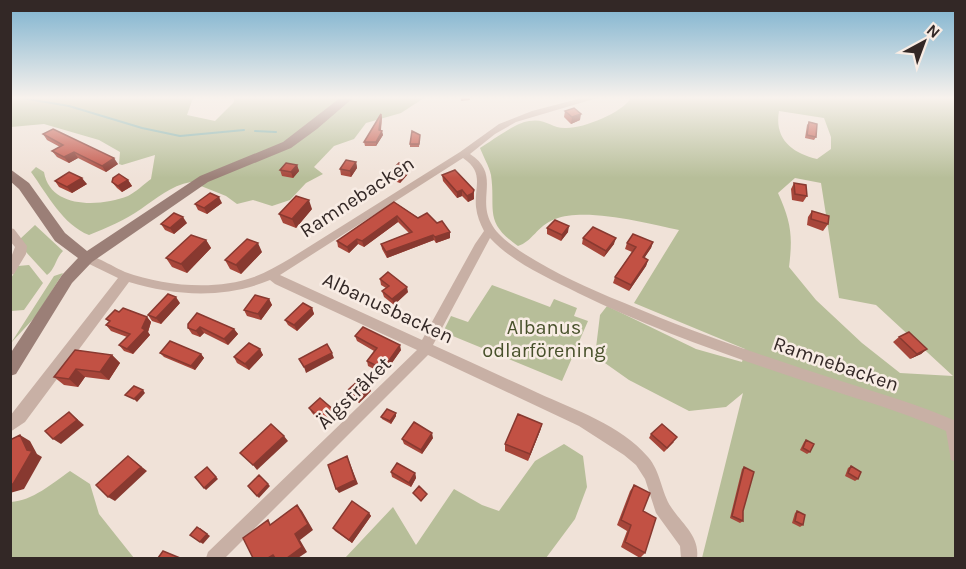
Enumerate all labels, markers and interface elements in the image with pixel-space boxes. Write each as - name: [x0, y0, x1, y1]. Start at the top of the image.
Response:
- north arrow: [894, 12, 954, 72]
- text: N: [923, 20, 944, 42]
- street label: Ramnebacken: [296, 152, 418, 242]
- street label: Albanusbacken: [319, 268, 457, 348]
- park label: Albanus odlarförening: [482, 316, 606, 362]
- street label: Ramnebacken: [770, 332, 902, 396]
- street label: Älgstråket: [312, 352, 396, 434]

